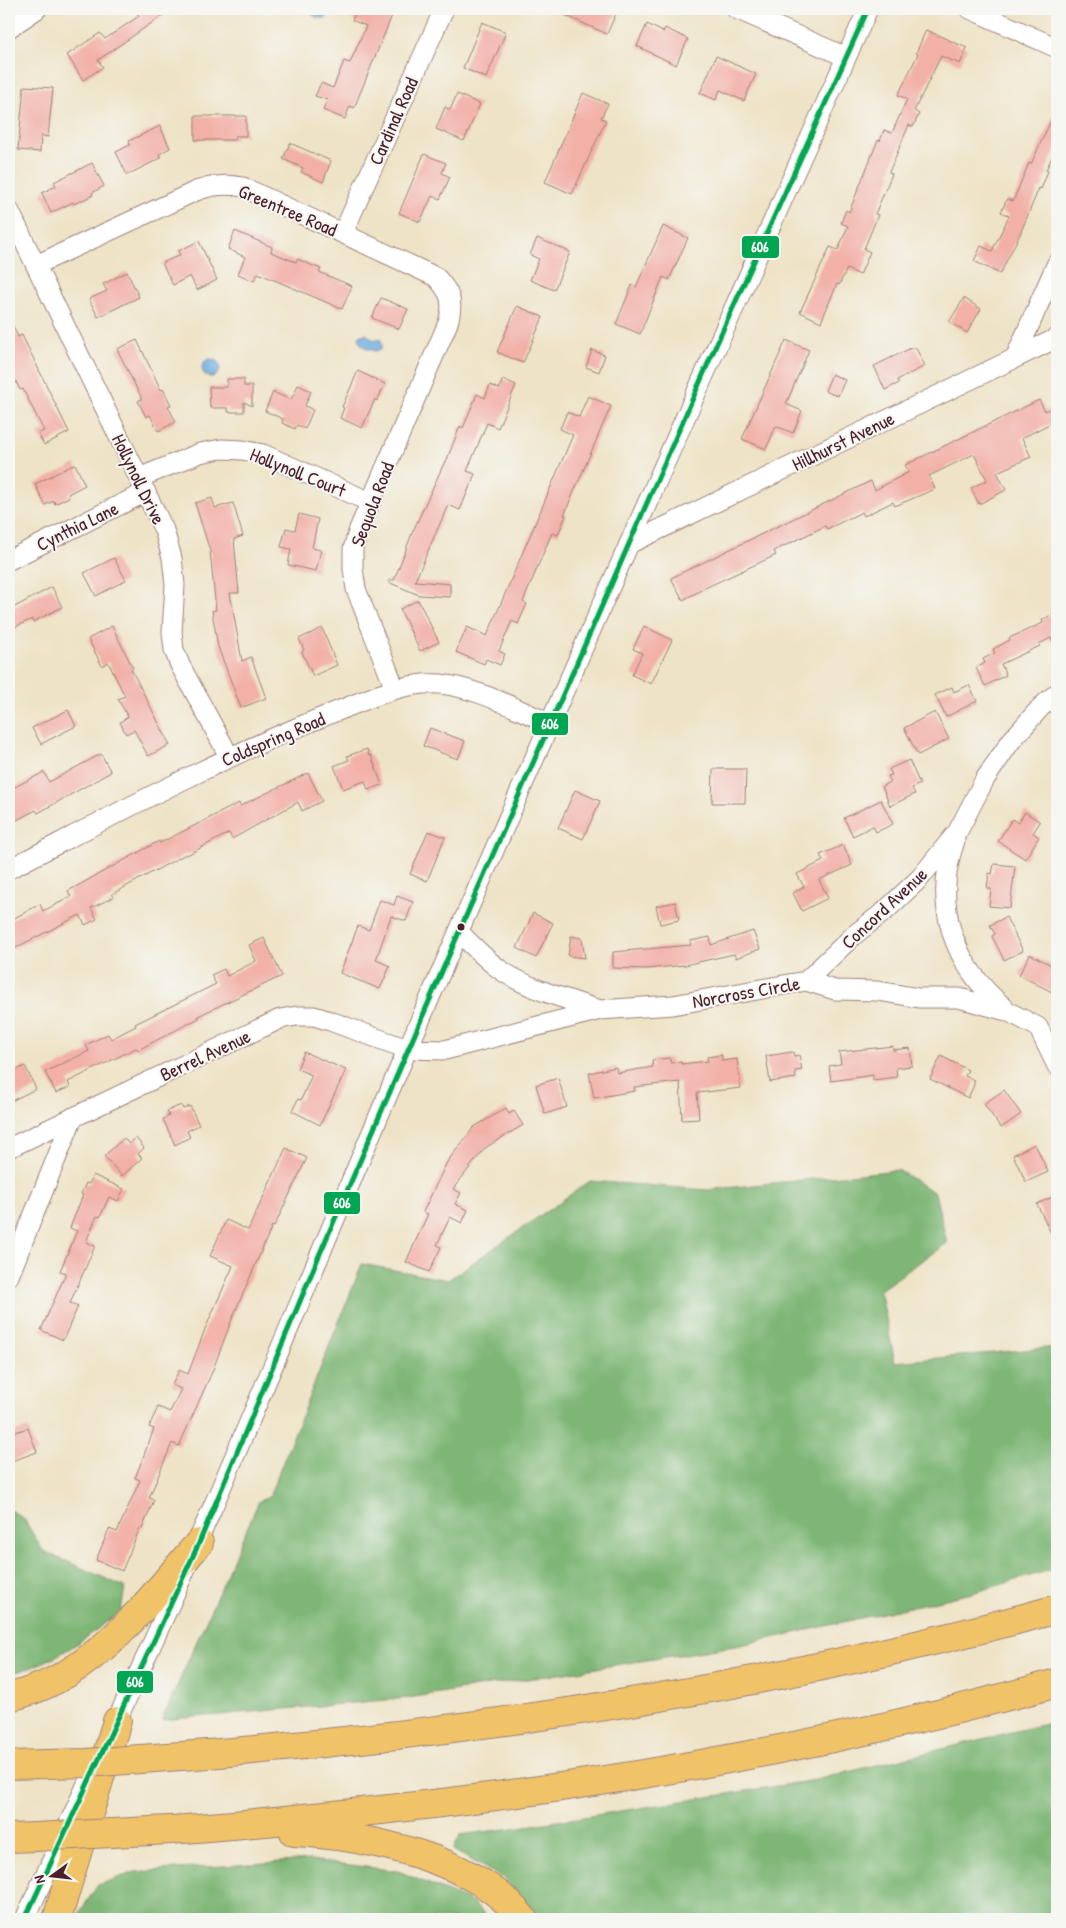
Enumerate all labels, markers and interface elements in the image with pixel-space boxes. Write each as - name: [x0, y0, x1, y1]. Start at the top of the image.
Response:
- street label: Cardinal Road: [362, 72, 424, 169]
- street label: Greentree Road: [235, 178, 342, 243]
- line badge: 606: [741, 235, 780, 259]
- text: 606: [751, 237, 769, 256]
- street label: Hillhurst Avenue: [788, 405, 899, 477]
- street label: Hollynoll Drive: [106, 430, 172, 529]
- street label: Hollynoll Court: [246, 441, 350, 503]
- street label: Sequola Road: [344, 458, 400, 550]
- street label: Cynthia Lane: [32, 495, 123, 557]
- street label: Coldspring Road: [217, 705, 329, 772]
- line badge: 606: [531, 712, 569, 736]
- text: 606: [541, 714, 559, 733]
- street label: Concord Avenue: [835, 861, 933, 955]
- unlabelled marker: [456, 922, 466, 932]
- street label: Norcross Circle: [690, 970, 802, 1014]
- street label: Berrel Avenue: [156, 1023, 255, 1087]
- line badge: 606: [323, 1191, 361, 1215]
- text: 606: [333, 1193, 351, 1212]
- line badge: 606: [116, 1670, 154, 1694]
- text: 606: [126, 1672, 144, 1691]
- north arrow: [28, 1850, 78, 1900]
- text: N: [29, 1873, 49, 1886]

